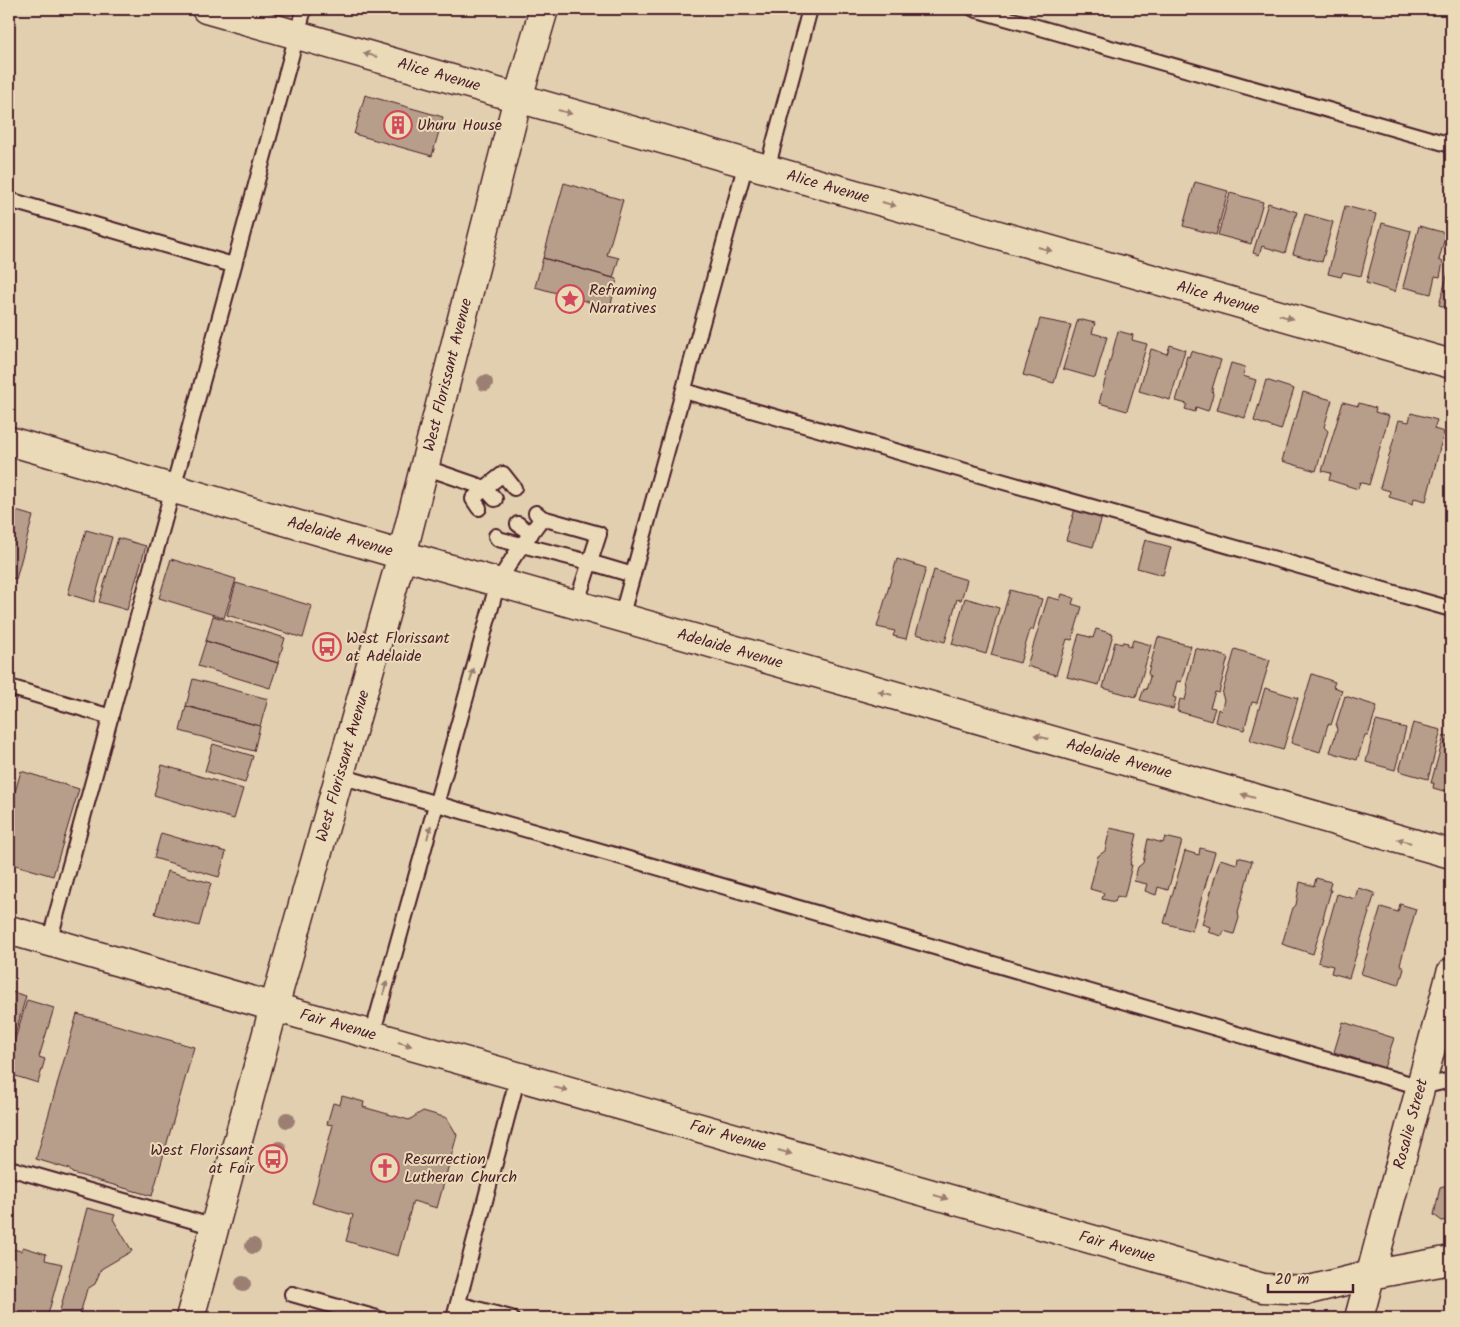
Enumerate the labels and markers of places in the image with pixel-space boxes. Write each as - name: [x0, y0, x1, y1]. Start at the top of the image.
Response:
- building icon: Uhuru House: [383, 110, 413, 140]
- place label: Uhuru House: [417, 113, 502, 138]
- place label: Reframing Narratives: [589, 278, 657, 321]
- place icon: Reframing Narratives: [555, 284, 585, 314]
- place label: West Florissant at Adelaide: [346, 626, 450, 669]
- bus stop icon: West Florissant at Adelaide: [312, 632, 342, 662]
- place label: West Florissant at Fair: [150, 1138, 256, 1181]
- bus stop icon: West Florissant at Fair: [258, 1144, 288, 1174]
- place label: Resurrection Lutheran Church: [404, 1147, 517, 1190]
- church icon: Resurrection Lutheran Church: [370, 1153, 400, 1183]

